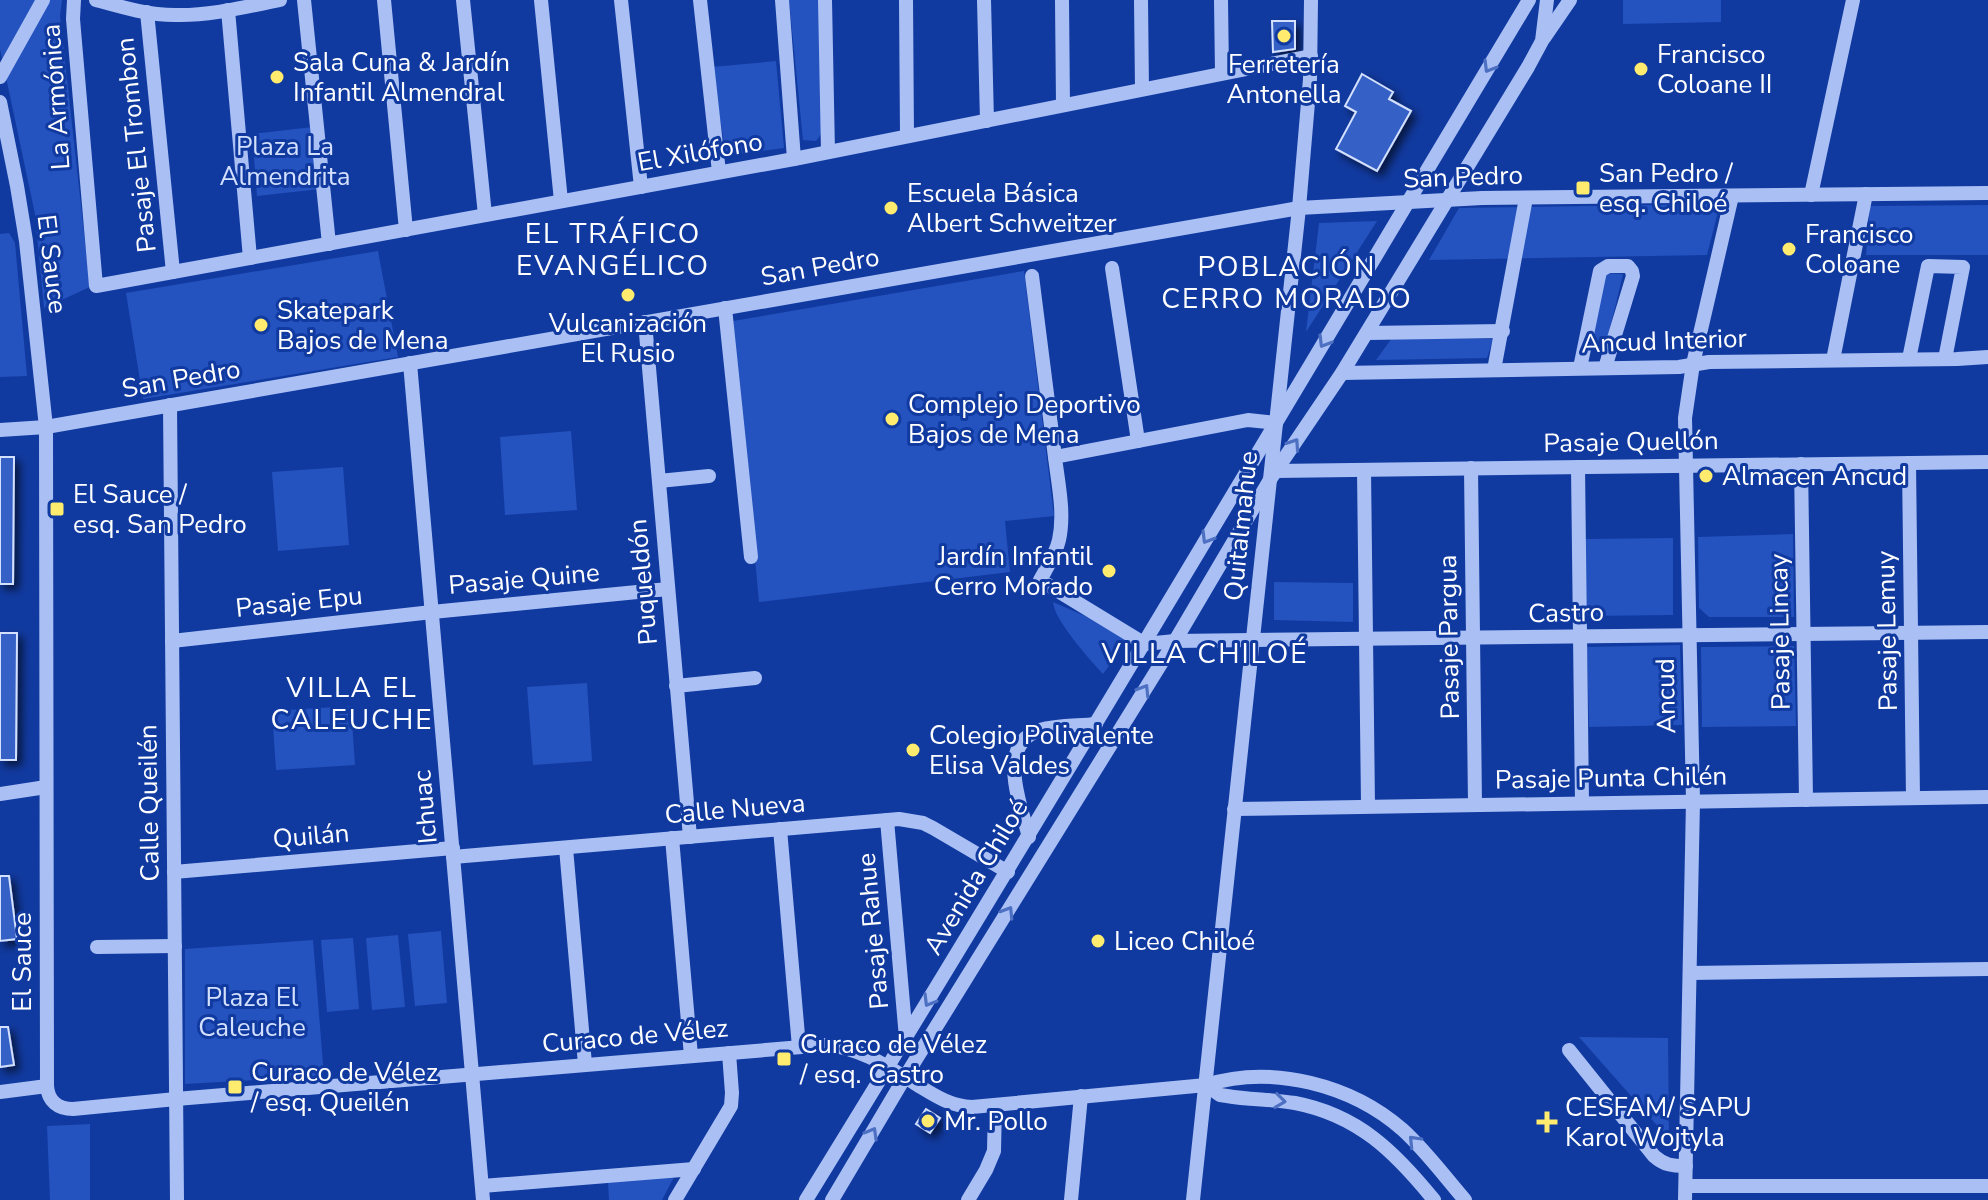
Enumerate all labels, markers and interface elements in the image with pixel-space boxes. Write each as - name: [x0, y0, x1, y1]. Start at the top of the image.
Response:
- street label: La Armónica: [33, 23, 79, 171]
- marker: Ferretería Antonella: [1275, 27, 1293, 45]
- street label: Pasaje El Trombon: [107, 36, 165, 254]
- place label: Francisco Coloane II: [1657, 37, 1772, 102]
- place label: Sala Cuna & Jardín Infantil Almendral: [293, 45, 510, 110]
- place label: Ferretería Antonella: [1227, 47, 1341, 112]
- one-way arrow: [1483, 58, 1499, 73]
- marker: Francisco Coloane II: [1632, 60, 1650, 78]
- marker: Sala Cuna & Jardín Infantil Almendral: [268, 68, 286, 86]
- street label: El Xilófono: [635, 124, 765, 180]
- park label: Plaza La Almendrita: [220, 129, 350, 194]
- place label: San Pedro / esq. Chiloé: [1599, 156, 1733, 221]
- street label: San Pedro: [1403, 157, 1523, 197]
- place label: Escuela Básica Albert Schweitzer: [907, 176, 1117, 241]
- marker: San Pedro / esq. Chiloé: [1574, 179, 1592, 197]
- marker: Escuela Básica Albert Schweitzer: [882, 199, 900, 217]
- street label: El Sauce: [29, 212, 75, 316]
- district label: EL TRÁFICO EVANGÉLICO: [516, 215, 710, 285]
- place label: Francisco Coloane: [1805, 217, 1914, 282]
- street label: San Pedro: [758, 239, 882, 295]
- marker: Francisco Coloane: [1780, 240, 1798, 258]
- district label: POBLACIÓN CERRO MORADO: [1161, 248, 1413, 318]
- marker: Vulcanización El Rusio: [619, 286, 637, 304]
- place label: Skatepark Bajos de Mena: [277, 293, 448, 358]
- place label: Vulcanización El Rusio: [548, 306, 707, 371]
- marker: Skatepark Bajos de Mena: [252, 316, 270, 334]
- street label: Ancud Interior: [1581, 321, 1748, 361]
- one-way arrow: [1318, 333, 1334, 348]
- street label: San Pedro: [119, 351, 243, 407]
- place label: Complejo Deportivo Bajos de Mena: [908, 387, 1141, 452]
- marker: Complejo Deportivo Bajos de Mena: [883, 410, 901, 428]
- street label: Pasaje Quellón: [1543, 423, 1719, 461]
- one-way arrow: [1284, 438, 1299, 452]
- street label: Quitalmahue: [1216, 449, 1266, 603]
- place label: Almacen Ancud: [1722, 459, 1907, 494]
- marker: Almacen Ancud: [1697, 467, 1715, 485]
- place label: El Sauce / esq. San Pedro: [73, 477, 247, 542]
- marker: El Sauce / esq. San Pedro: [48, 500, 66, 518]
- street label: Puqueldón: [620, 518, 666, 646]
- one-way arrow: [1202, 529, 1217, 544]
- place label: Jardín Infantil Cerro Morado: [934, 539, 1093, 604]
- street label: Pasaje Lemuy: [1868, 550, 1906, 712]
- street label: Pasaje Lincay: [1761, 553, 1799, 711]
- street label: Pasaje Pargua: [1430, 554, 1468, 720]
- street label: Pasaje Quine: [447, 555, 601, 603]
- marker: Jardín Infantil Cerro Morado: [1100, 562, 1118, 580]
- street label: Pasaje Epu: [234, 578, 364, 626]
- street label: Castro: [1528, 595, 1604, 631]
- district label: VILLA CHILOÉ: [1100, 635, 1309, 673]
- street label: Ancud: [1648, 658, 1684, 734]
- district label: VILLA EL CALEUCHE: [270, 669, 434, 739]
- one-way arrow: [1135, 684, 1150, 699]
- place label: Colegio Polivalente Elisa Valdes: [929, 718, 1154, 783]
- street label: Calle Queilén: [130, 724, 168, 882]
- marker: Colegio Polivalente Elisa Valdes: [904, 741, 922, 759]
- street label: Pasaje Punta Chilén: [1495, 758, 1727, 798]
- street label: Ichuac: [404, 769, 446, 845]
- street label: Calle Nueva: [663, 785, 807, 833]
- street label: Avenida Chiloé: [916, 793, 1036, 961]
- street label: Quilán: [271, 815, 351, 857]
- street label: Pasaje Rahue: [849, 851, 897, 1011]
- one-way arrow: [999, 906, 1014, 920]
- street label: El Sauce: [5, 912, 40, 1012]
- place label: Liceo Chiloé: [1114, 924, 1255, 959]
- marker: Liceo Chiloé: [1089, 932, 1107, 950]
- park label: Plaza El Caleuche: [198, 980, 306, 1045]
- one-way arrow: [923, 992, 939, 1007]
- street label: Curaco de Vélez: [540, 1010, 730, 1062]
- place label: Curaco de Vélez / esq. Castro: [799, 1027, 987, 1092]
- marker: Curaco de Vélez / esq. Castro: [775, 1050, 793, 1068]
- place label: Curaco de Vélez / esq. Queilén: [250, 1055, 438, 1120]
- marker: Curaco de Vélez / esq. Queilén: [226, 1078, 244, 1096]
- place label: CESFAM/ SAPU Karol Wojtyla: [1565, 1090, 1752, 1155]
- one-way arrow: [1274, 1093, 1287, 1110]
- place label: Mr. Pollo: [944, 1104, 1048, 1139]
- marker: CESFAM/ SAPU Karol Wojtyla: [1536, 1111, 1558, 1133]
- marker: Mr. Pollo: [919, 1112, 937, 1130]
- one-way arrow: [862, 1127, 878, 1142]
- one-way arrow: [1408, 1136, 1423, 1150]

